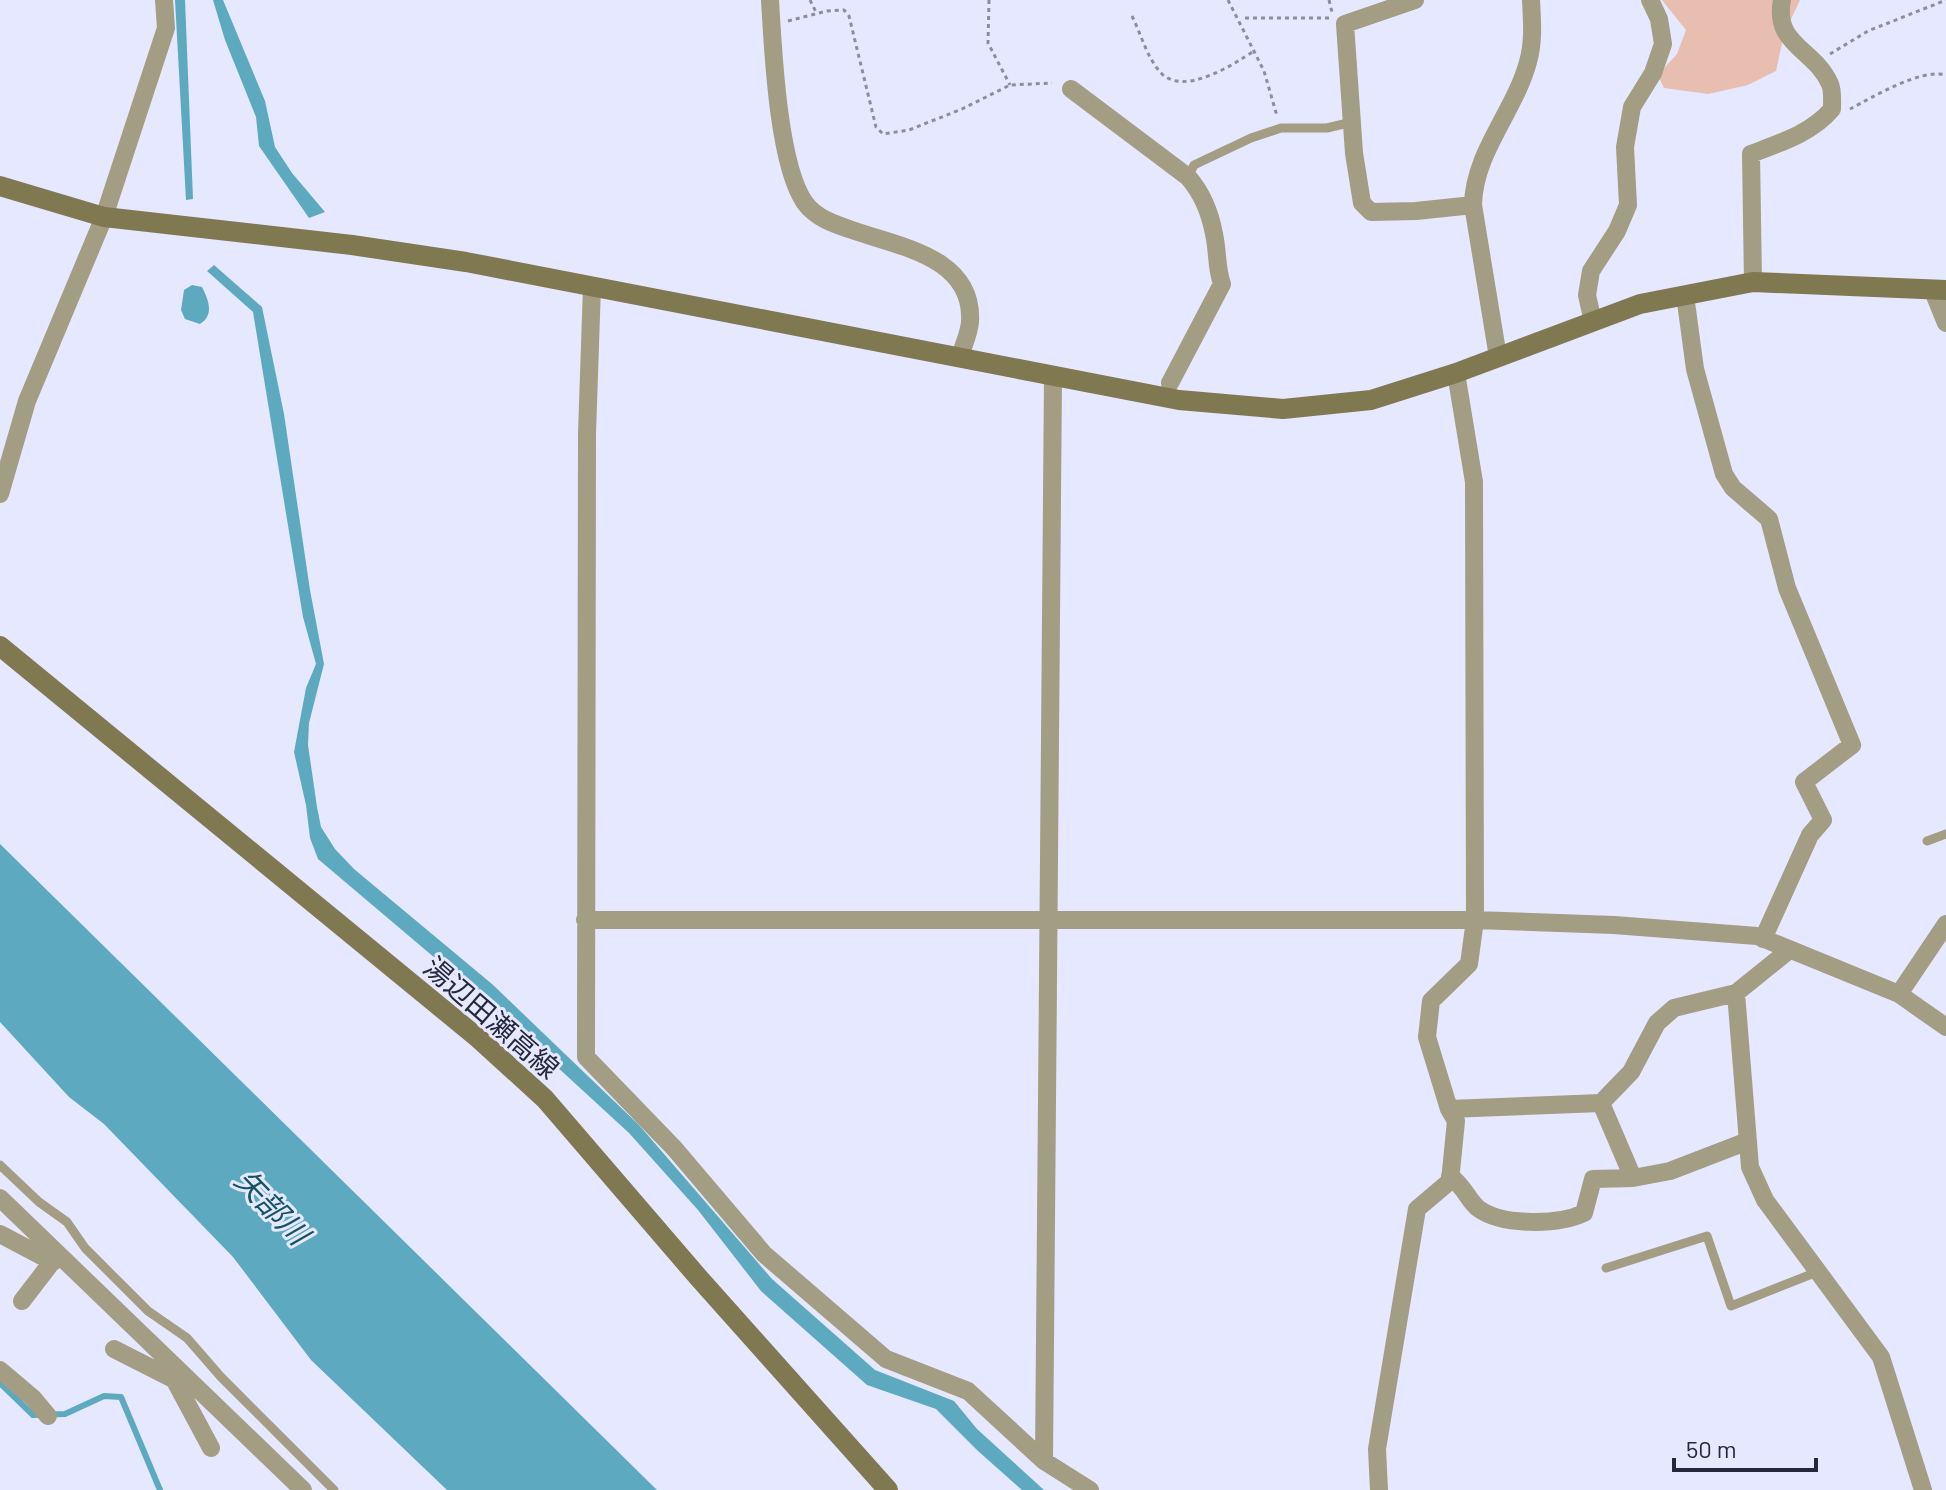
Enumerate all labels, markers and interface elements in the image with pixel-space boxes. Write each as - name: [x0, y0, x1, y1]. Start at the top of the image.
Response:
- street label: 湯辺田瀬高線: [417, 949, 567, 1085]
- water label: 矢部川: [229, 1161, 319, 1253]
- scale bar: [1674, 1422, 1816, 1472]
- text: 50 m: [1686, 1434, 1737, 1463]

